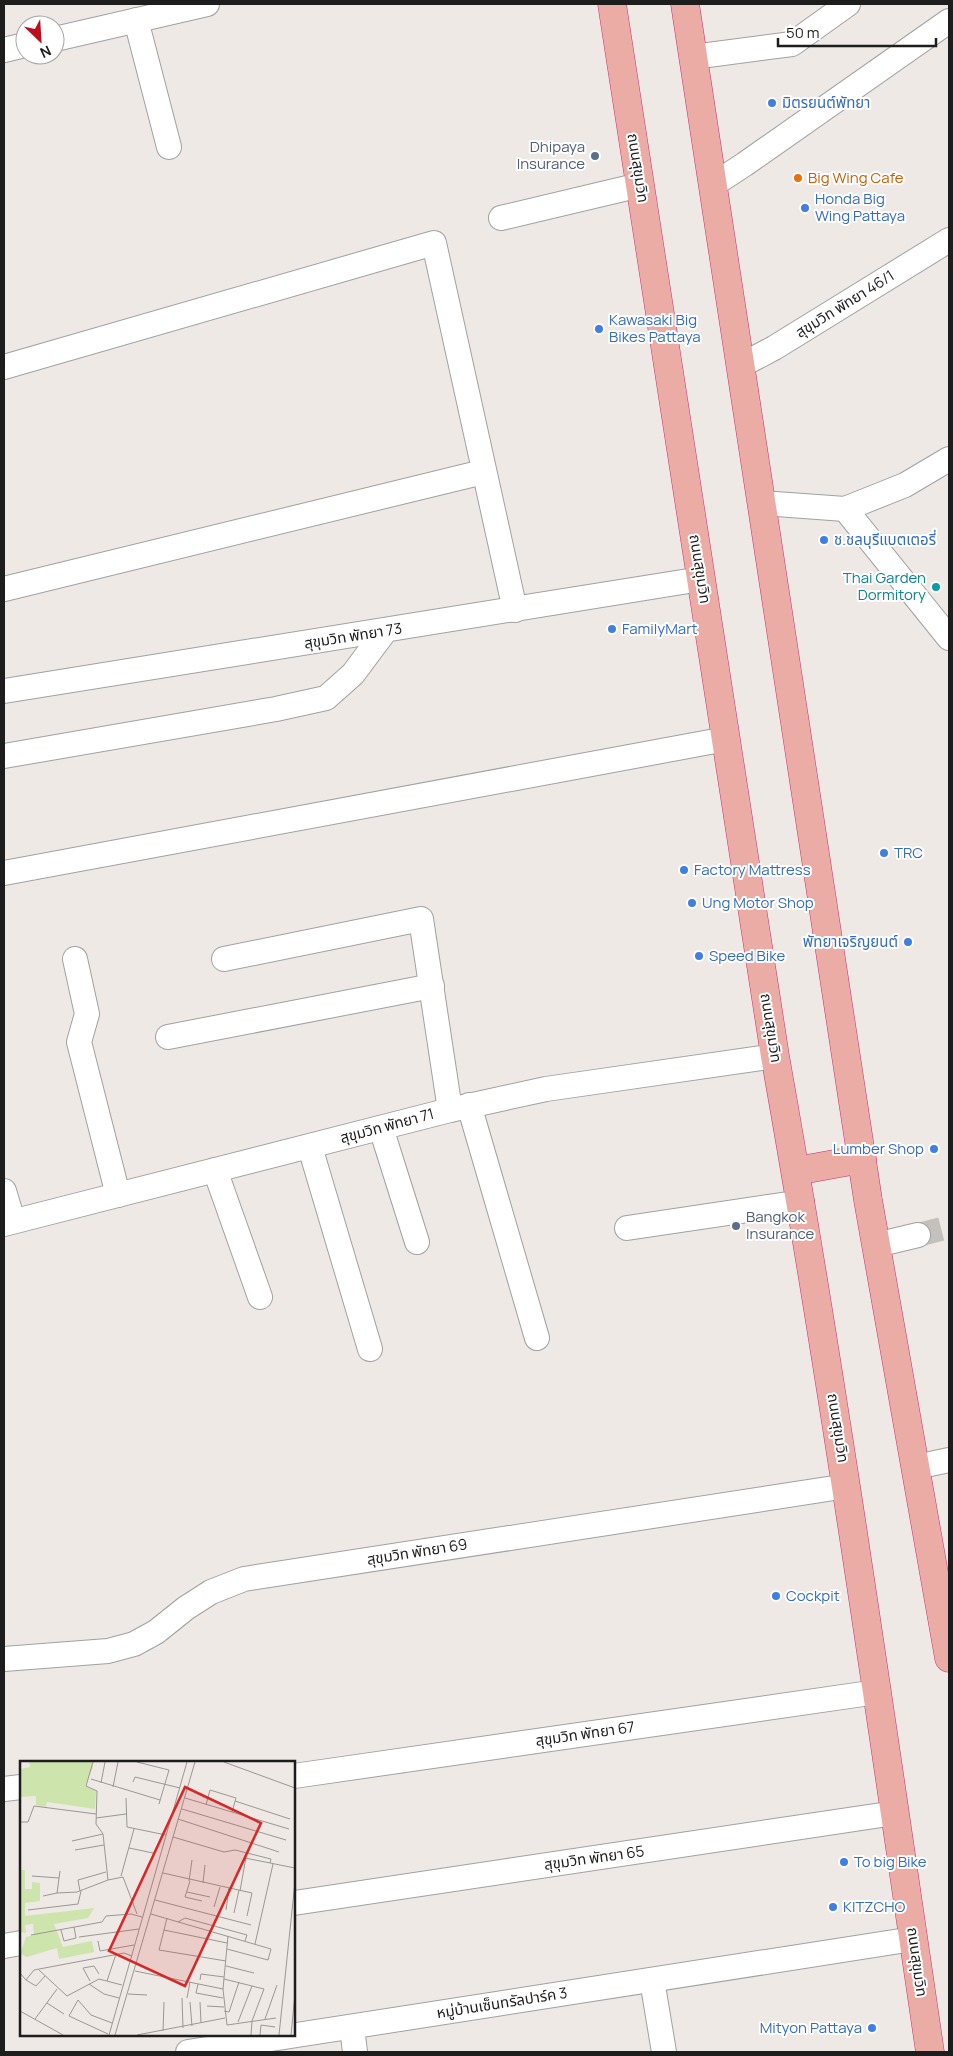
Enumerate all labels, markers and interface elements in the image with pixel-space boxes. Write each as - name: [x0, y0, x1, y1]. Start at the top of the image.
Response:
- north arrow: [15, 15, 65, 65]
- scale bar: [778, 15, 936, 47]
- text: 50 m: [786, 22, 820, 43]
- text: N: [37, 41, 54, 63]
- place label: มิตรยนต์พัทยา: [782, 92, 870, 113]
- marker: มิตรยนต์พัทยา: [766, 97, 778, 109]
- street label: ถนนสุขุมวิท: [623, 132, 654, 204]
- place label: Dhipaya Insurance: [517, 136, 585, 174]
- marker: Dhipaya Insurance: [589, 150, 601, 162]
- place label: Big Wing Cafe: [808, 167, 904, 188]
- marker: Big Wing Cafe: [792, 172, 804, 184]
- place label: Honda Big Wing Pattaya: [815, 188, 905, 226]
- marker: Honda Big Wing Pattaya: [799, 202, 811, 214]
- street label: สุขุมวิท พัทยา 46/1: [791, 265, 898, 342]
- place label: Kawasaki Big Bikes Pattaya: [609, 309, 701, 347]
- marker: Kawasaki Big Bikes Pattaya: [593, 323, 605, 335]
- place label: ช.ชลบุรีแบตเตอรี่: [834, 529, 936, 550]
- street label: ถนนสุขุมวิท: [685, 533, 716, 605]
- marker: ช.ชลบุรีแบตเตอรี่: [818, 534, 830, 546]
- place label: Thai Garden Dormitory: [843, 567, 926, 605]
- marker: Thai Garden Dormitory: [930, 581, 942, 593]
- street label: สุขุมวิท พัทยา 73: [302, 617, 403, 654]
- place label: FamilyMart: [622, 618, 698, 639]
- marker: FamilyMart: [606, 623, 618, 635]
- place label: TRC: [894, 842, 923, 863]
- marker: TRC: [878, 847, 890, 859]
- place label: Factory Mattress: [694, 859, 811, 880]
- marker: Factory Mattress: [678, 864, 690, 876]
- place label: Ung Motor Shop: [702, 892, 814, 913]
- marker: Ung Motor Shop: [686, 897, 698, 909]
- place label: พัทยาเจริญยนต์: [803, 931, 898, 952]
- marker: พัทยาเจริญยนต์: [902, 936, 914, 948]
- place label: Speed Bike: [709, 945, 786, 966]
- marker: Speed Bike: [693, 950, 705, 962]
- street label: ถนนสุขุมวิท: [756, 992, 787, 1064]
- street label: สุขุมวิท พัทยา 71: [338, 1103, 436, 1148]
- place label: Lumber Shop: [833, 1138, 924, 1159]
- marker: Lumber Shop: [928, 1143, 940, 1155]
- place label: Bangkok Insurance: [746, 1206, 815, 1244]
- marker: Bangkok Insurance: [730, 1220, 742, 1232]
- street label: ถนนสุขุมวิท: [823, 1392, 854, 1464]
- street label: สุขุมวิท พัทยา 69: [365, 1533, 469, 1570]
- place label: Cockpit: [786, 1585, 840, 1606]
- marker: Cockpit: [770, 1590, 782, 1602]
- street label: สุขุมวิท พัทยา 67: [534, 1716, 636, 1751]
- inset map: [20, 1761, 295, 2036]
- street label: สุขุมวิท พัทยา 65: [542, 1840, 645, 1875]
- place label: To big Bike: [854, 1851, 927, 1872]
- marker: To big Bike: [838, 1856, 850, 1868]
- place label: KITZCHO: [843, 1896, 906, 1917]
- marker: KITZCHO: [827, 1901, 839, 1913]
- street label: ถนนสุขุมวิท: [902, 1926, 933, 1998]
- street label: หมู่บ้านเซ็นทรัลปาร์ค 3: [435, 1982, 569, 2023]
- place label: Mityon Pattaya: [760, 2017, 862, 2038]
- marker: Mityon Pattaya: [866, 2022, 878, 2034]

